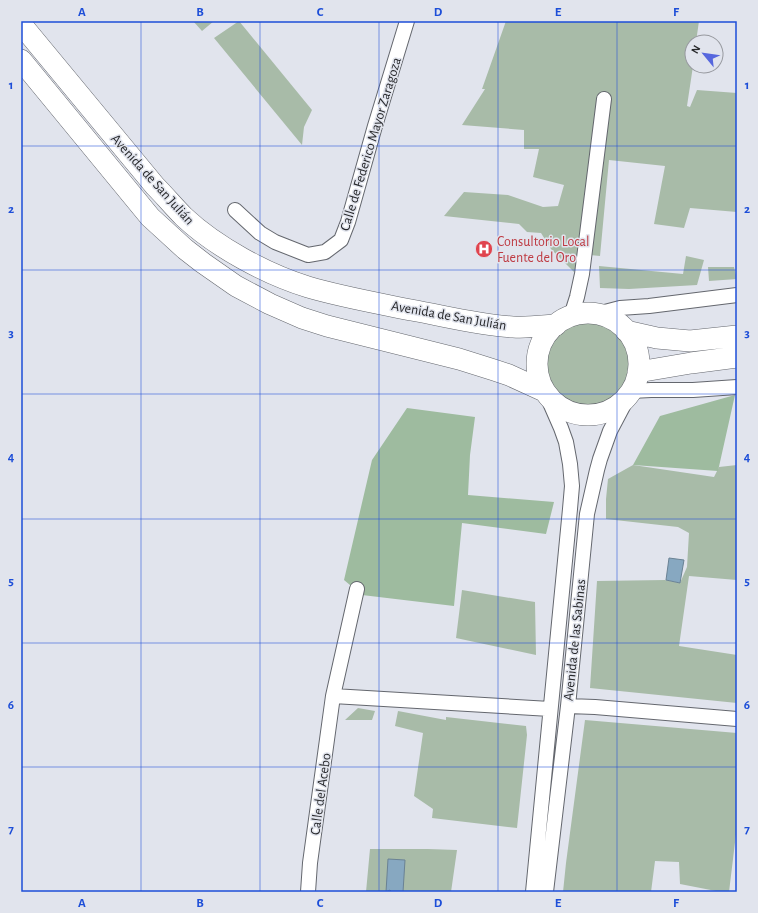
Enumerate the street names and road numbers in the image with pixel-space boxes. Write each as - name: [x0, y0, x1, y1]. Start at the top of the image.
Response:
- street label: Calle de Federico Mayor Zaragoza: [338, 55, 404, 233]
- street label: Avenida de San Julián: [108, 132, 196, 228]
- street label: Avenida de San Julián: [390, 299, 507, 333]
- street label: Avenida de las Sabinas: [562, 579, 588, 702]
- street label: Calle del Acebo: [308, 752, 334, 836]

